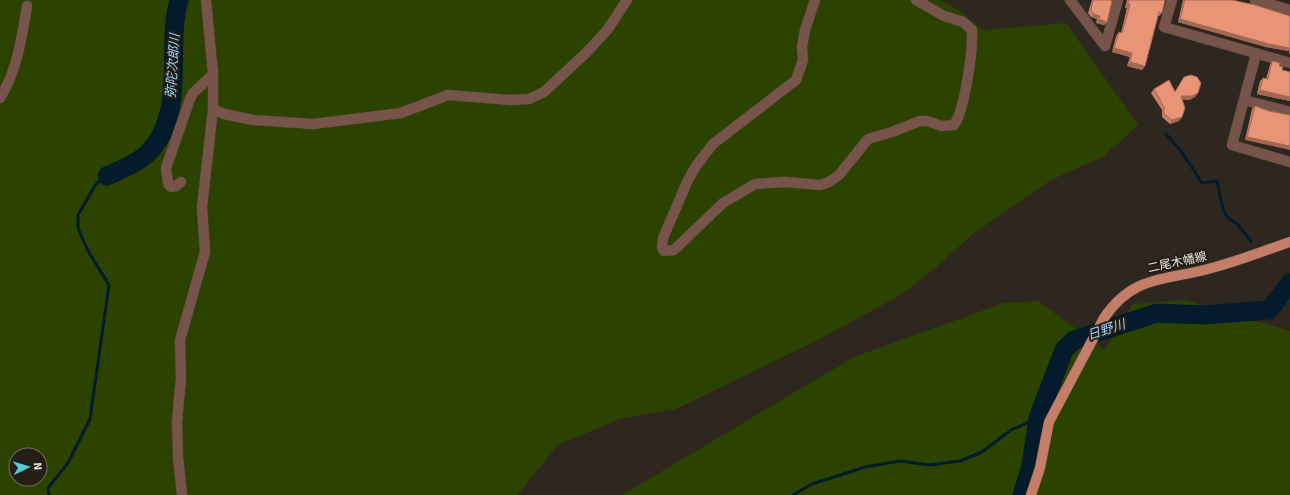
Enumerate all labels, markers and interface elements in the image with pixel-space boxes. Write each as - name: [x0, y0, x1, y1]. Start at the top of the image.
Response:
- water label: 弥陀次郎川: [163, 31, 183, 99]
- street label: 二尾木幡線: [1146, 249, 1208, 276]
- water label: 日野川: [1085, 316, 1129, 344]
- north arrow: [8, 447, 48, 487]
- text: N: [31, 462, 44, 471]

